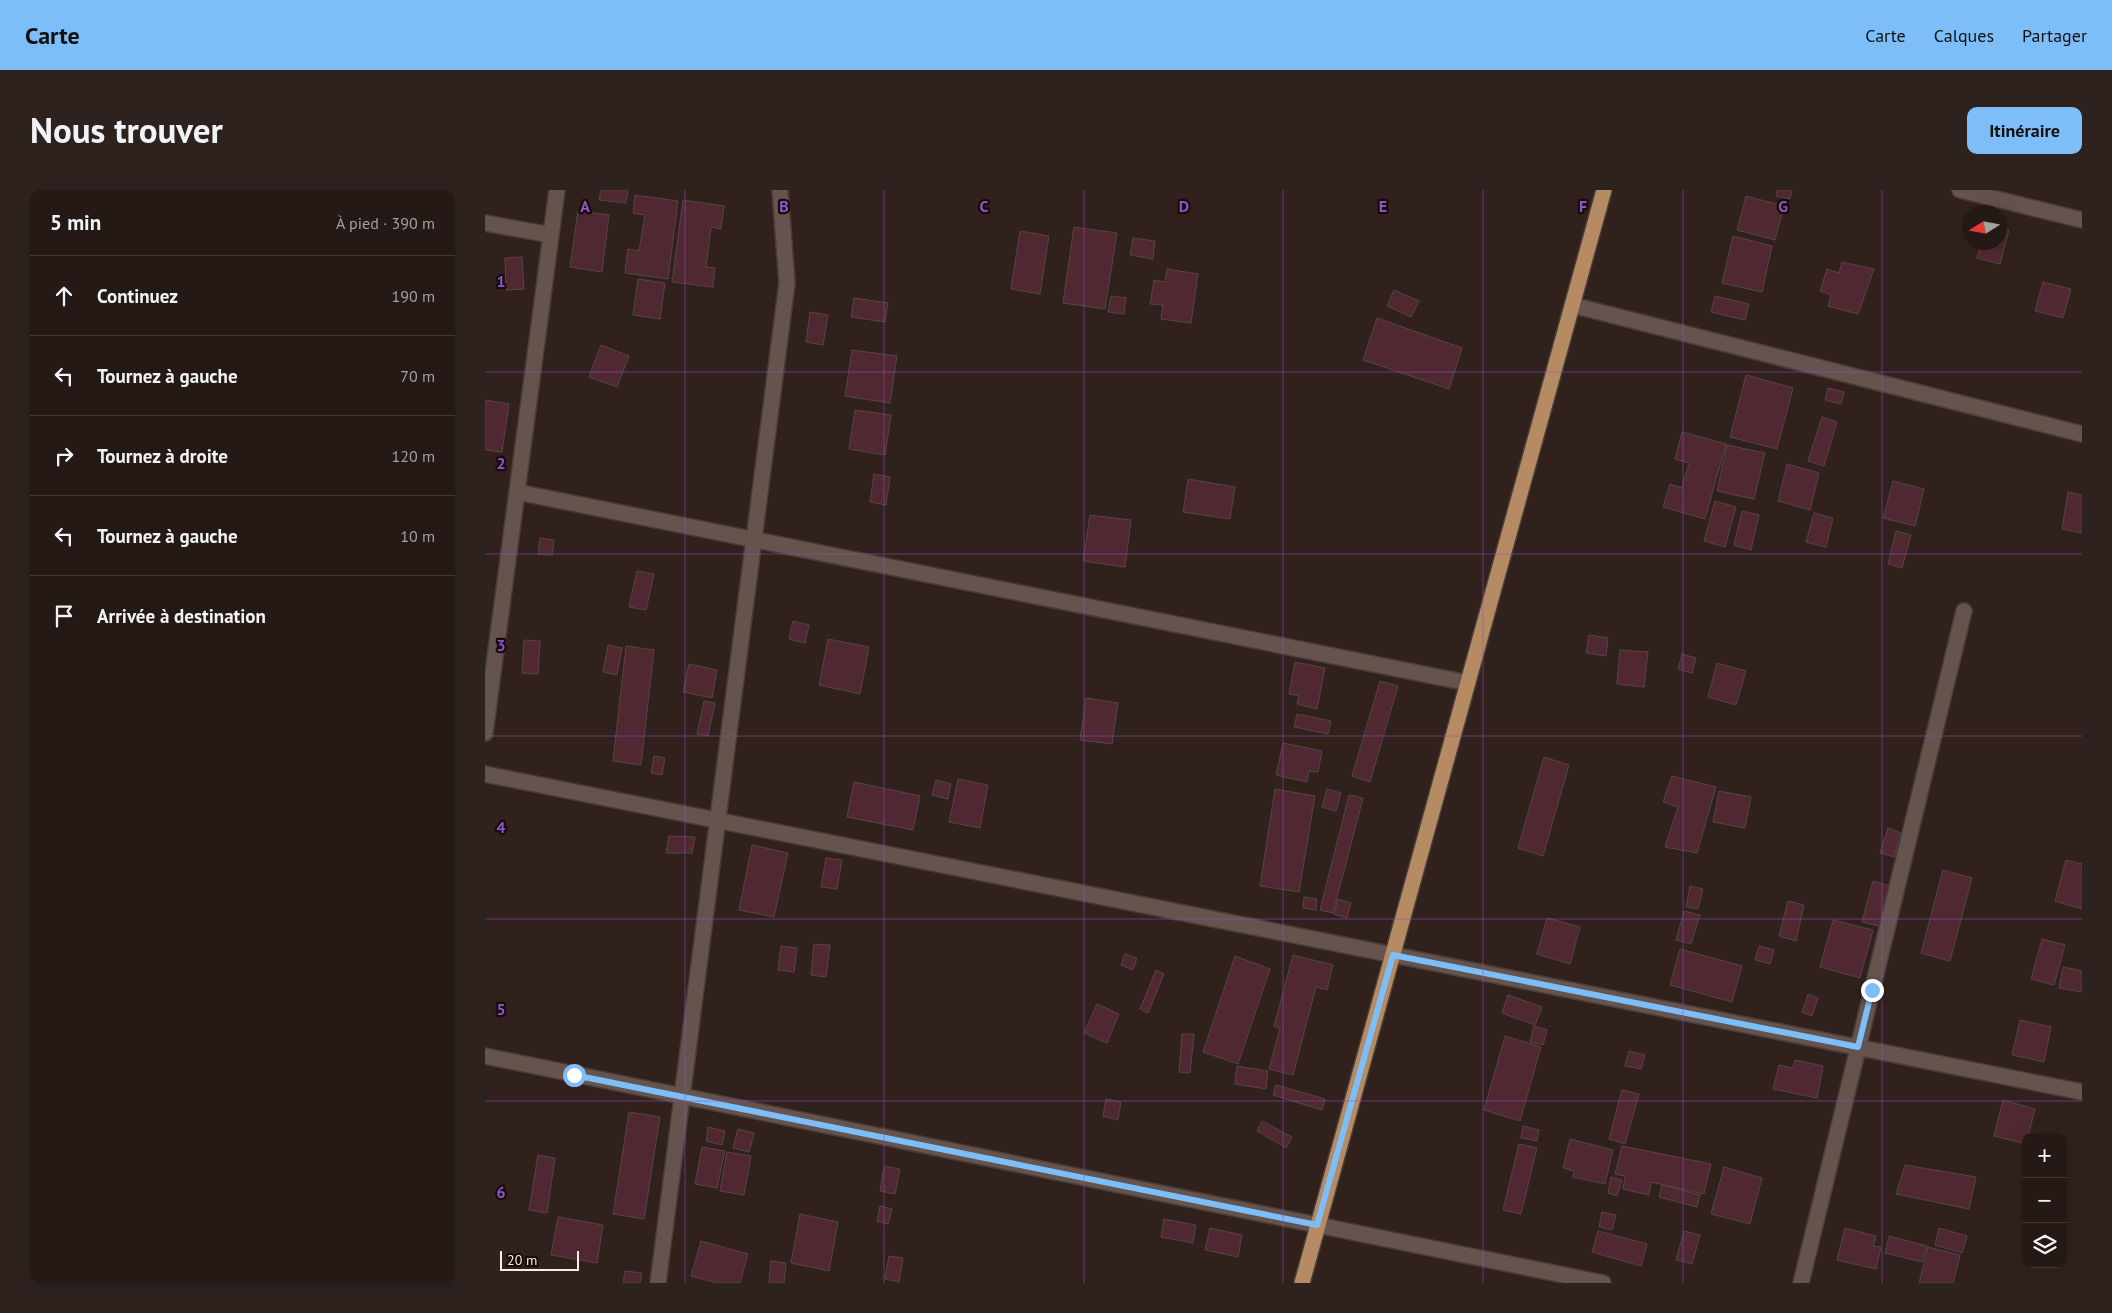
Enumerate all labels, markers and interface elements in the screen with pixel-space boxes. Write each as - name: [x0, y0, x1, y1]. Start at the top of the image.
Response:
- text: Carte: [25, 20, 80, 51]
- text: Carte: [1865, 24, 1906, 47]
- text: Calques: [1934, 24, 1994, 47]
- text: Partager: [2022, 24, 2087, 47]
- text: Nous trouver: [30, 107, 223, 153]
- button: Itinéraire: [1967, 107, 2082, 154]
- text: A: [580, 196, 590, 216]
- text: B: [779, 196, 789, 216]
- text: C: [980, 196, 989, 216]
- text: D: [1179, 196, 1189, 216]
- text: E: [1379, 196, 1387, 216]
- text: F: [1579, 196, 1587, 216]
- text: G: [1778, 196, 1788, 216]
- north arrow: [1962, 205, 2007, 250]
- text: 5 min: [50, 209, 101, 236]
- text: À pied · 390 m: [336, 213, 435, 233]
- text: 1: [496, 271, 506, 291]
- icon: ahead: [50, 282, 78, 310]
- text: Continuez: [97, 284, 178, 308]
- text: 190 m: [392, 286, 435, 306]
- icon: left: [50, 362, 78, 390]
- text: Tournez à gauche: [97, 364, 238, 388]
- text: 70 m: [400, 366, 435, 386]
- icon: right: [50, 442, 78, 470]
- text: Tournez à droite: [97, 444, 228, 468]
- text: 120 m: [392, 446, 435, 466]
- text: 2: [496, 453, 506, 473]
- icon: left: [50, 522, 78, 550]
- text: Tournez à gauche: [97, 524, 238, 548]
- text: 10 m: [400, 526, 435, 546]
- icon: arrive: [50, 602, 78, 630]
- text: Arrivée à destination: [97, 604, 266, 628]
- text: 3: [496, 635, 506, 655]
- text: 4: [496, 817, 506, 837]
- route end: [1861, 979, 1884, 1002]
- text: 5: [496, 999, 506, 1019]
- route start: [563, 1064, 586, 1087]
- map controls: [2022, 1133, 2067, 1268]
- button: +: [2022, 1133, 2067, 1178]
- button: −: [2022, 1178, 2067, 1223]
- text: 6: [496, 1182, 506, 1202]
- button: layers: [2022, 1223, 2067, 1268]
- scale bar: [500, 1248, 579, 1271]
- text: 20 m: [507, 1251, 537, 1269]

